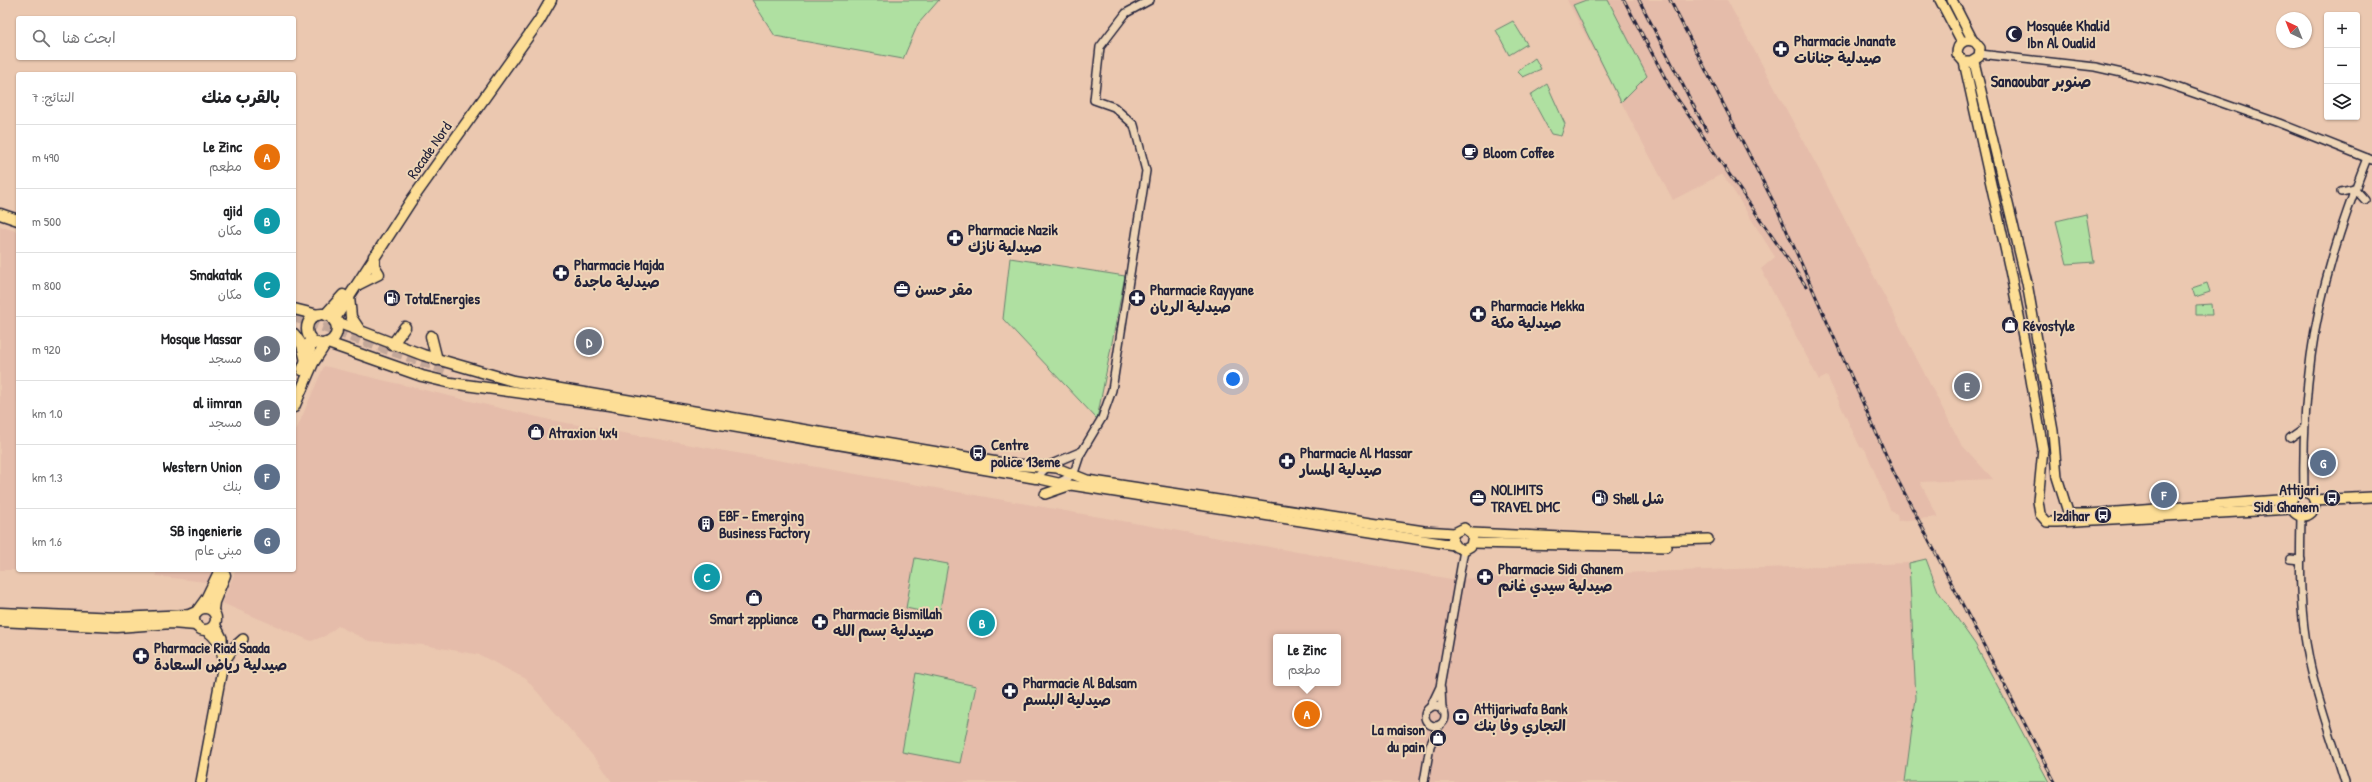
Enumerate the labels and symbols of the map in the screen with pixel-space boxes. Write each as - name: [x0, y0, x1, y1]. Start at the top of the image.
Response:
- north arrow: [2276, 12, 2312, 48]
- place label: Mosquée Khalid Ibn Al Oualid: [2027, 15, 2109, 53]
- mosque icon: Mosquée Khalid Ibn Al Oualid: [2004, 24, 2024, 44]
- place label: Pharmacie Jnanate صيدلية جنانات: [1794, 30, 1896, 68]
- pharmacy icon: Pharmacie Jnanate صيدلية جنانات: [1771, 39, 1791, 59]
- district label: Sanaoubar صنوبر: [1991, 70, 2091, 93]
- street label: Rocade Nord: [402, 117, 456, 183]
- cafe icon: Bloom Coffee: [1460, 142, 1480, 162]
- place label: Bloom Coffee: [1483, 142, 1554, 163]
- place label: Pharmacie Nazik صيدلية نازك: [968, 219, 1058, 257]
- pharmacy icon: Pharmacie Nazik صيدلية نازك: [945, 228, 965, 248]
- place label: Pharmacie Majda صيدلية ماجدة: [574, 254, 664, 292]
- pharmacy icon: Pharmacie Majda صيدلية ماجدة: [551, 263, 571, 283]
- office icon: مقر حسن: [892, 279, 912, 299]
- place label: مقر حسن: [915, 279, 973, 300]
- place label: Pharmacie Rayyane صيدلية الريان: [1150, 279, 1254, 317]
- fuel station icon: TotalEnergies: [382, 288, 402, 308]
- place label: TotalEnergies: [404, 288, 480, 310]
- pharmacy icon: Pharmacie Rayyane صيدلية الريان: [1127, 288, 1147, 308]
- place label: Pharmacie Mekka صيدلية مكة: [1491, 295, 1584, 333]
- pharmacy icon: Pharmacie Mekka صيدلية مكة: [1468, 304, 1488, 324]
- shop icon: Révostyle: [2000, 315, 2020, 335]
- place label: Révostyle: [2023, 315, 2075, 337]
- pin: D: [576, 327, 602, 357]
- your location: [1223, 369, 1243, 389]
- pin: E: [1954, 371, 1980, 401]
- shop icon: Atraxion 4x4: [526, 422, 546, 442]
- place label: Atraxion 4x4: [549, 422, 618, 443]
- place label: Centre police 13eme: [991, 434, 1060, 473]
- place label: Pharmacie Al Massar صيدلية المسار: [1298, 442, 1413, 480]
- bus stop icon: Centre police 13eme: [968, 443, 988, 463]
- pin: G: [2310, 448, 2336, 478]
- pharmacy icon: Pharmacie Al Massar صيدلية المسار: [1277, 451, 1297, 471]
- place label: NOLIMITS TRAVEL DMC: [1490, 479, 1561, 517]
- place label: Attijari Sidi Ghanem: [2254, 479, 2319, 517]
- pin: F: [2151, 480, 2177, 510]
- office icon: NOLIMITS TRAVEL DMC: [1468, 488, 1488, 508]
- fuel station icon: Shell شل: [1590, 488, 1610, 508]
- place label: Shell شل: [1613, 488, 1664, 509]
- bus stop icon: Attijari Sidi Ghanem: [2322, 488, 2342, 508]
- place label: EBF - Emerging Business Factory: [719, 505, 811, 544]
- place label: Izdihar: [2053, 505, 2090, 526]
- bus stop icon: Izdihar: [2093, 505, 2113, 525]
- building icon: EBF - Emerging Business Factory: [696, 514, 716, 534]
- place label: Pharmacie Sidi Ghanem صيدلية سيدي غانم: [1498, 558, 1623, 598]
- pin: C: [694, 562, 720, 592]
- pharmacy icon: Pharmacie Sidi Ghanem صيدلية سيدي غانم: [1475, 567, 1495, 587]
- shop icon: Smart zppliance: [744, 588, 764, 608]
- place label: Pharmacie Bismillah صيدلية بسم الله: [833, 603, 942, 642]
- place label: Smart zppliance: [710, 608, 798, 630]
- pin: B: [969, 608, 995, 638]
- pharmacy icon: Pharmacie Bismillah صيدلية بسم الله: [810, 612, 830, 632]
- place label: Pharmacie Riad Saada صيدلية رياض السعادة: [154, 637, 287, 675]
- pharmacy icon: Pharmacie Riad Saada صيدلية رياض السعادة: [131, 646, 151, 666]
- place label: Pharmacie Al Balsam صيدلية البلسم: [1023, 672, 1137, 711]
- pharmacy icon: Pharmacie Al Balsam صيدلية البلسم: [1000, 681, 1020, 701]
- place label: Attijariwafa Bank التجاري وفا بنك: [1474, 698, 1568, 738]
- pin: A: [1294, 699, 1320, 729]
- bank icon: Attijariwafa Bank التجاري وفا بنك: [1451, 707, 1471, 727]
- place label: La maison du pain: [1372, 719, 1425, 758]
- shop icon: La maison du pain: [1428, 728, 1448, 748]

